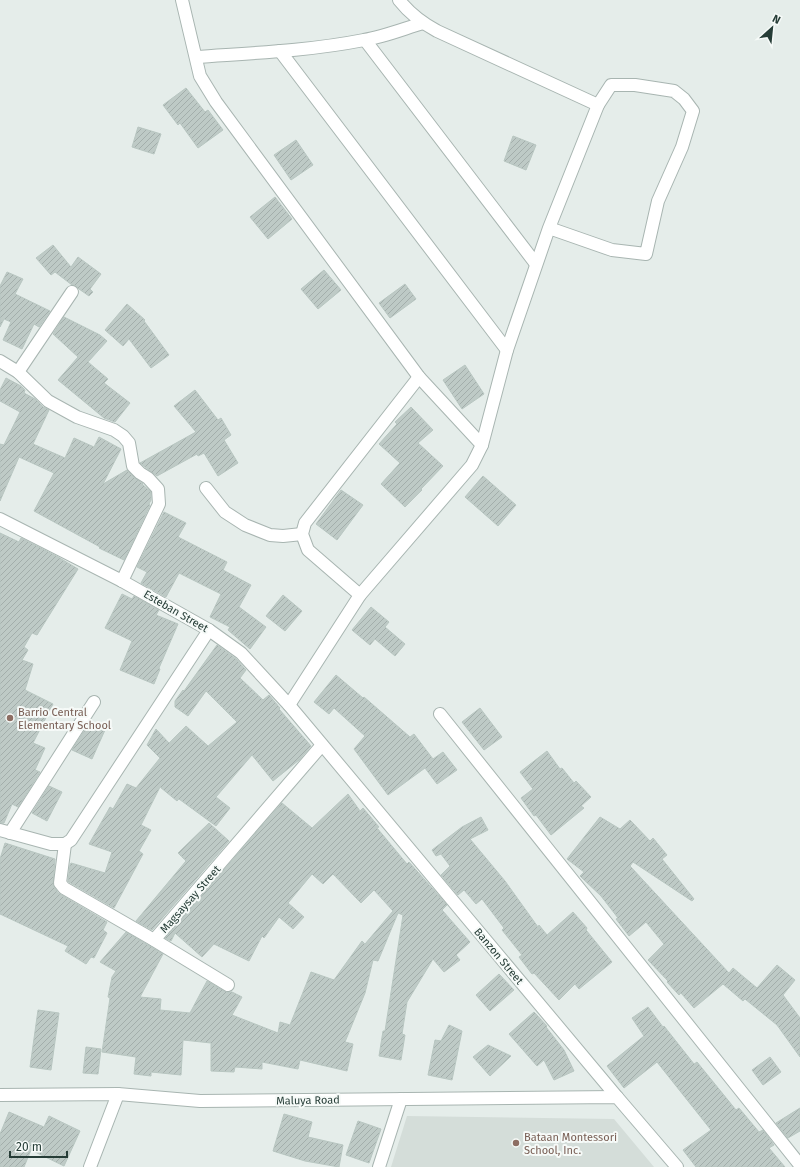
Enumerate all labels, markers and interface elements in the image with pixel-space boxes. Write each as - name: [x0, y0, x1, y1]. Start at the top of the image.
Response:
- north arrow: [752, 8, 792, 48]
- text: N: [770, 12, 783, 27]
- street label: Esteban Street: [141, 588, 210, 635]
- place label: Barrio Central Elementary School: [18, 706, 111, 732]
- marker: Barrio Central Elementary School: [5, 713, 15, 723]
- street label: Magsaysay Street: [157, 863, 223, 936]
- street label: Banzon Street: [471, 926, 526, 987]
- street label: Maluya Road: [276, 1093, 340, 1108]
- place label: Bataan Montessori School, Inc.: [524, 1131, 617, 1157]
- scale bar: [10, 1133, 67, 1159]
- marker: Bataan Montessori School, Inc.: [511, 1138, 521, 1148]
- text: 20 m: [16, 1140, 42, 1154]

